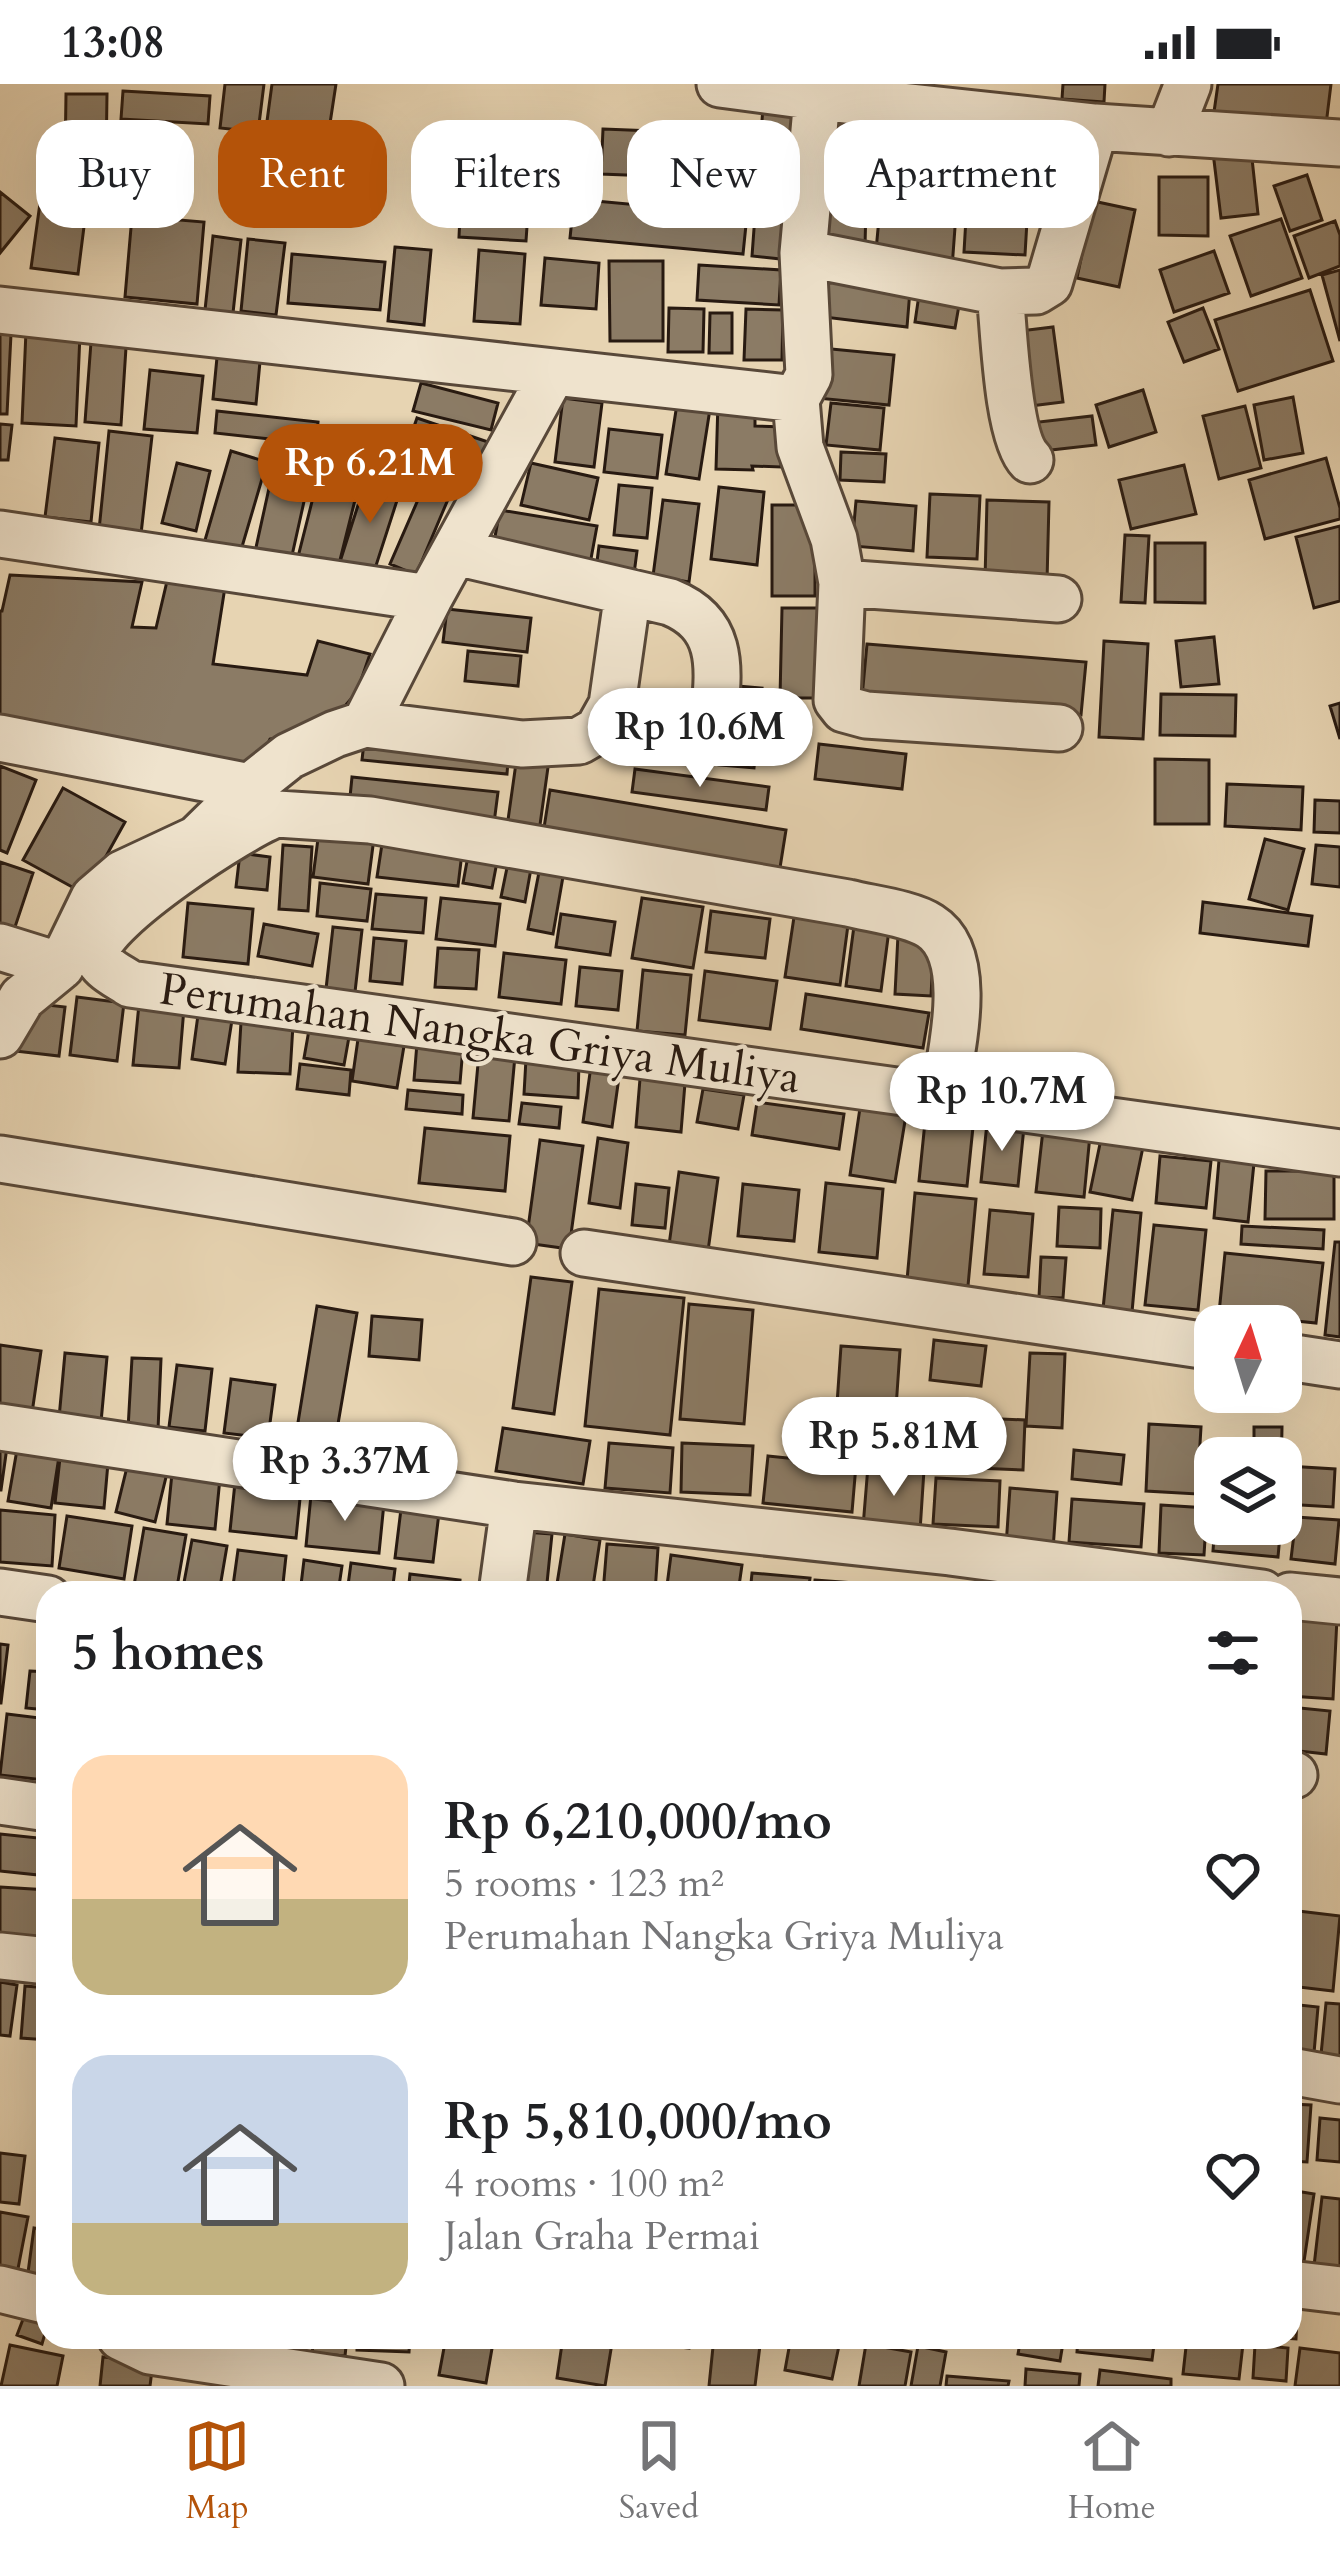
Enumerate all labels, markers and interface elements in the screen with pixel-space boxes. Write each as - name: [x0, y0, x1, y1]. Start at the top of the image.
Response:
- text: 13:08: [60, 12, 165, 73]
- chip: Buy: [36, 120, 194, 228]
- chip: Rent: [218, 120, 387, 228]
- chip: Filters: [411, 120, 603, 228]
- chip: New: [627, 120, 800, 228]
- chip: Apartment: [824, 120, 1099, 228]
- pin: Rp 6.21M: [246, 424, 494, 526]
- text: Rp 6.21M: [285, 436, 455, 489]
- pin: Rp 10.6M: [576, 688, 824, 790]
- text: Rp 10.6M: [615, 700, 785, 753]
- street label: Perumahan Nangka Griya Muliya: [156, 958, 804, 1109]
- pin: Rp 10.7M: [878, 1052, 1126, 1154]
- text: Rp 10.7M: [917, 1064, 1087, 1117]
- north arrow: [1194, 1305, 1302, 1413]
- map controls: [1194, 1305, 1302, 1545]
- pin: Rp 5.81M: [770, 1397, 1018, 1499]
- text: Rp 5.81M: [809, 1409, 979, 1462]
- pin: Rp 3.37M: [221, 1422, 469, 1524]
- text: Rp 3.37M: [260, 1434, 430, 1487]
- button: layers: [1194, 1437, 1302, 1545]
- text: 5 homes: [72, 1618, 264, 1688]
- icon: filters: [1200, 1620, 1266, 1686]
- text: Rp 6,210,000/mo: [444, 1787, 832, 1857]
- icon: home: [168, 1803, 312, 1947]
- icon: heart: [1200, 1842, 1266, 1908]
- text: 5 rooms · 123 m²: [444, 1857, 724, 1910]
- text: Perumahan Nangka Griya Muliya: [444, 1910, 1004, 1963]
- text: Rp 5,810,000/mo: [444, 2087, 832, 2157]
- icon: home: [168, 2103, 312, 2247]
- icon: heart: [1200, 2142, 1266, 2208]
- text: 4 rooms · 100 m²: [444, 2157, 724, 2210]
- text: Jalan Graha Permai: [444, 2210, 760, 2263]
- tab: Map: [184, 2413, 250, 2530]
- tab: Saved: [619, 2413, 699, 2530]
- tab: Home: [1067, 2413, 1156, 2530]

